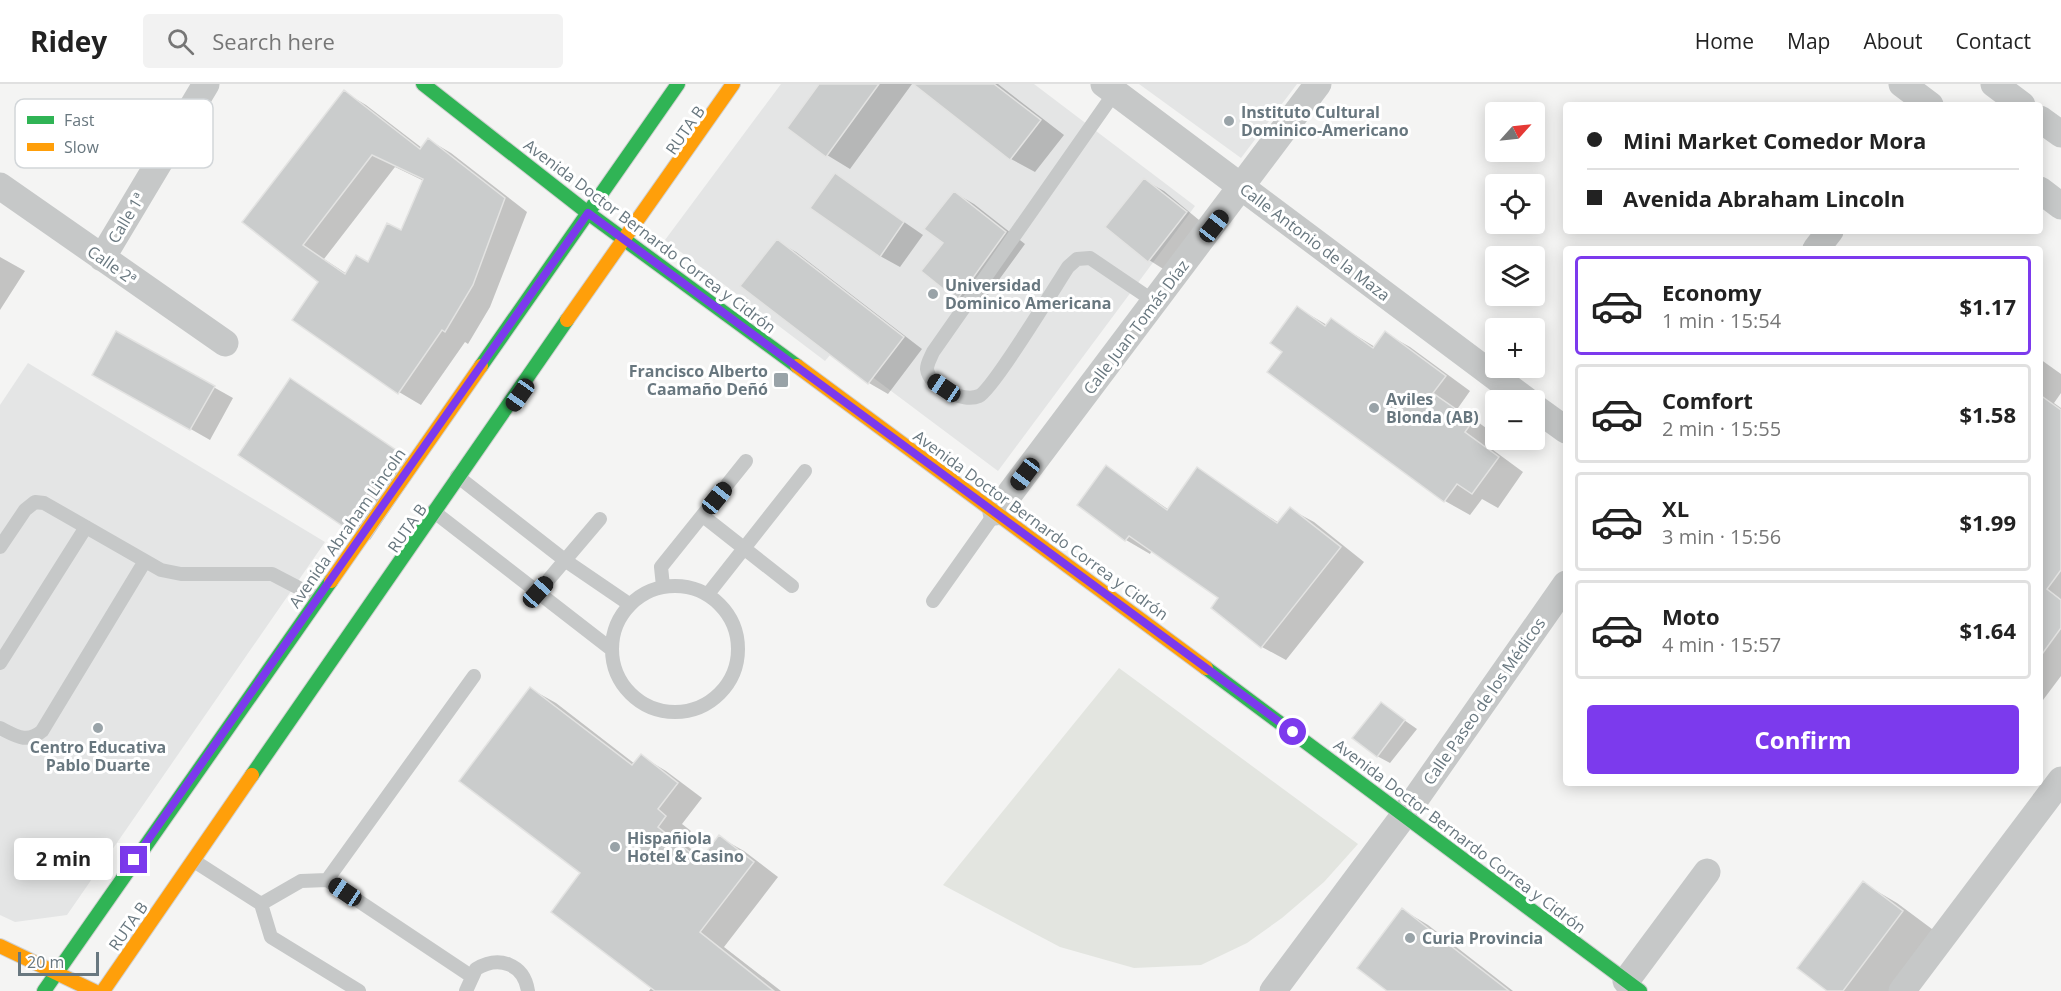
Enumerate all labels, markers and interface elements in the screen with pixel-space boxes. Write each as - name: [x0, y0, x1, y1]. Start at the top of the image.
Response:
- search box: [143, 14, 563, 68]
- text: Ridey: [30, 22, 107, 60]
- icon: search: [164, 25, 197, 58]
- text: Search here: [212, 26, 335, 56]
- text: Home: [1695, 27, 1754, 55]
- text: Map: [1787, 27, 1830, 55]
- text: About: [1863, 27, 1923, 55]
- text: Contact: [1956, 27, 2031, 55]
- legend: [15, 99, 213, 168]
- street label: RUTA B: [660, 101, 710, 159]
- place label: Instituto Cultural Dominico-Americano: [1241, 101, 1409, 141]
- north arrow: [1485, 102, 1545, 162]
- map controls: [1485, 102, 1545, 450]
- text: Fast: [64, 109, 95, 131]
- marker: Instituto Cultural Dominico-Americano: [1222, 114, 1236, 128]
- text: Mini Market Comedor Mora: [1623, 125, 1926, 155]
- street label: Avenida Doctor Bernardo Correa y Cidrón: [519, 134, 781, 338]
- text: Slow: [64, 136, 99, 158]
- button: locate: [1485, 174, 1545, 234]
- street label: Calle Antonio de la Maza: [1235, 178, 1395, 306]
- text: Avenida Abraham Lincoln: [1623, 183, 1905, 213]
- street label: Calle 1ª: [102, 189, 150, 247]
- car: [1196, 206, 1232, 246]
- street label: Calle 2ª: [83, 240, 141, 290]
- button: layers: [1485, 246, 1545, 306]
- street label: Calle Juan Tomás Díaz: [1078, 255, 1194, 399]
- place label: Universidad Dominico Americana: [945, 274, 1111, 314]
- text: Economy: [1662, 277, 1761, 307]
- icon: car: [1590, 279, 1644, 333]
- marker: Universidad Dominico Americana: [926, 287, 940, 301]
- text: $1.17: [1959, 291, 2016, 321]
- text: 1 min · 15:54: [1662, 307, 1781, 334]
- button: +: [1485, 318, 1545, 378]
- place label: Francisco Alberto Caamaño Deñó: [629, 360, 768, 400]
- car: [924, 370, 964, 406]
- marker: Francisco Alberto Caamaño Deñó: [772, 371, 790, 389]
- car: [502, 375, 538, 415]
- text: Comfort: [1662, 385, 1753, 415]
- icon: car: [1590, 387, 1644, 441]
- place label: Aviles Blonda (AB): [1386, 388, 1479, 428]
- button: −: [1485, 390, 1545, 450]
- text: $1.58: [1959, 399, 2016, 429]
- marker: Aviles Blonda (AB): [1367, 401, 1381, 415]
- text: 2 min · 15:55: [1662, 415, 1781, 442]
- street label: Avenida Doctor Bernardo Correa y Cidrón: [909, 425, 1173, 625]
- street label: Avenida Abraham Lincoln: [283, 444, 411, 612]
- car: [1007, 454, 1043, 494]
- car: [699, 478, 735, 518]
- text: XL: [1662, 493, 1689, 523]
- icon: car: [1590, 495, 1644, 549]
- street label: RUTA B: [382, 499, 432, 557]
- text: $1.99: [1959, 507, 2016, 537]
- text: 3 min · 15:56: [1662, 523, 1781, 550]
- car: [519, 573, 557, 611]
- text: Moto: [1662, 601, 1720, 631]
- icon: car: [1590, 603, 1644, 657]
- street label: Calle Paseo de los Médicos: [1418, 613, 1550, 789]
- text: $1.64: [1959, 615, 2016, 645]
- text: 4 min · 15:57: [1662, 631, 1781, 658]
- button: Confirm: [1587, 705, 2019, 774]
- route start: [1279, 718, 1306, 745]
- marker: Centro Educativa Pablo Duarte: [91, 721, 105, 735]
- street label: Avenida Doctor Bernardo Correa y Cidrón: [1329, 734, 1591, 938]
- place label: Centro Educativa Pablo Duarte: [30, 736, 166, 776]
- place label: Hispañiola Hotel & Casino: [627, 827, 744, 867]
- callout: 2 min: [14, 839, 113, 881]
- marker: Hispañiola Hotel & Casino: [608, 840, 622, 854]
- text: 2 min: [36, 845, 91, 872]
- route end: [120, 846, 147, 873]
- car: [325, 874, 365, 910]
- street label: RUTA B: [103, 897, 153, 955]
- place label: Curia Provincia: [1422, 927, 1543, 949]
- marker: Curia Provincia: [1403, 931, 1417, 945]
- scale bar: [18, 949, 99, 976]
- text: 20 m: [27, 951, 64, 973]

